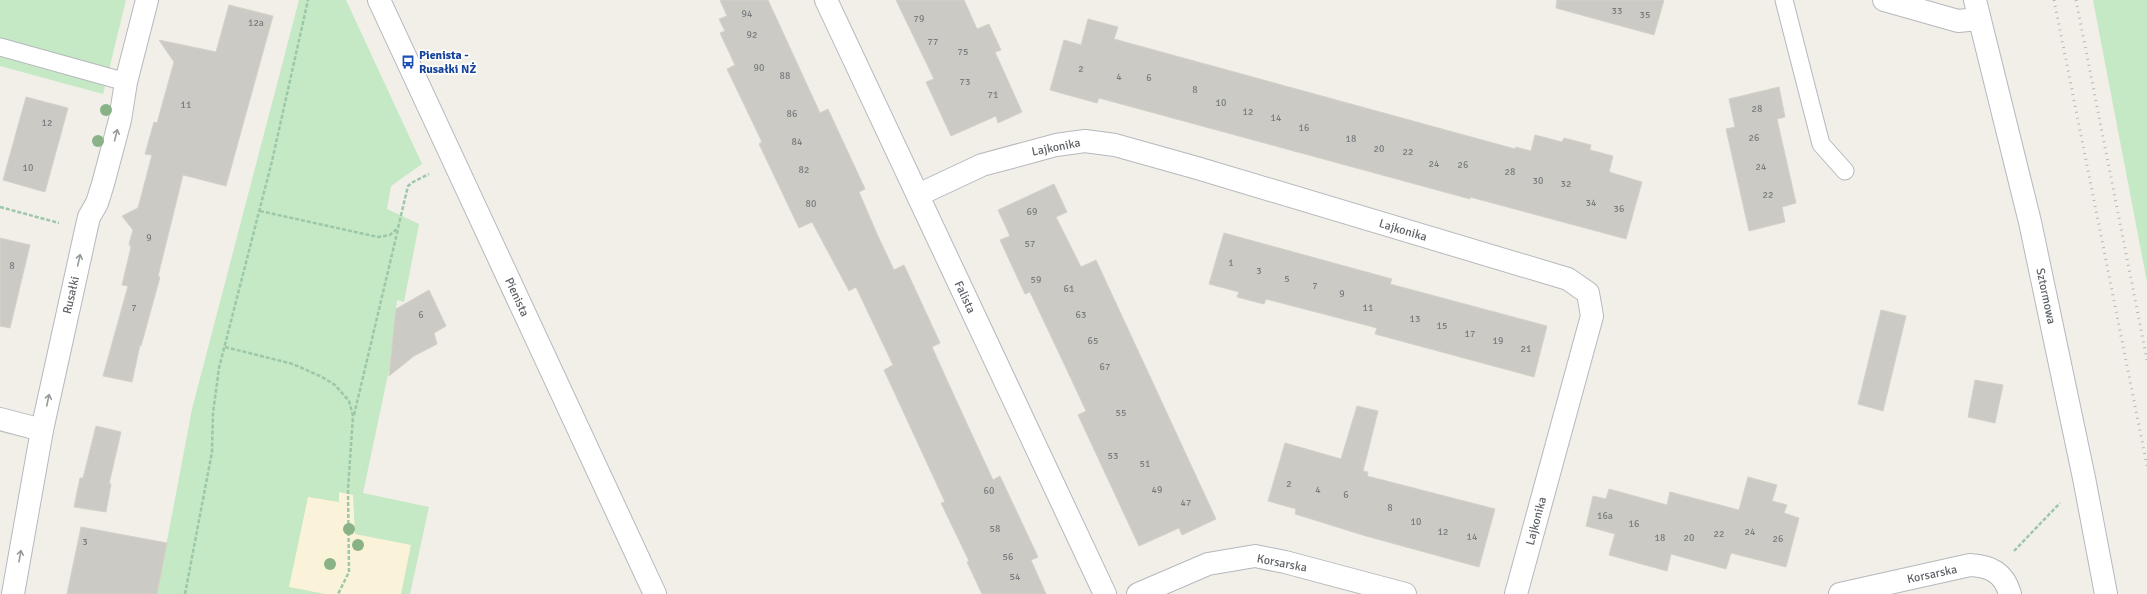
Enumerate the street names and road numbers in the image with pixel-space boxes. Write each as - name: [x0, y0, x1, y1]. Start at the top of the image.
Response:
- street label: Lajkonika: [1030, 135, 1082, 160]
- street label: Lajkonika: [1377, 216, 1429, 245]
- street label: Sztormowa: [2032, 267, 2059, 326]
- street label: Rusałki: [60, 275, 83, 315]
- street label: Pienista: [501, 275, 532, 319]
- street label: Falista: [951, 279, 979, 316]
- street label: Lajkonika: [1523, 495, 1550, 547]
- street label: Korsarska: [1256, 551, 1308, 576]
- street label: Korsarska: [1906, 562, 1958, 587]

